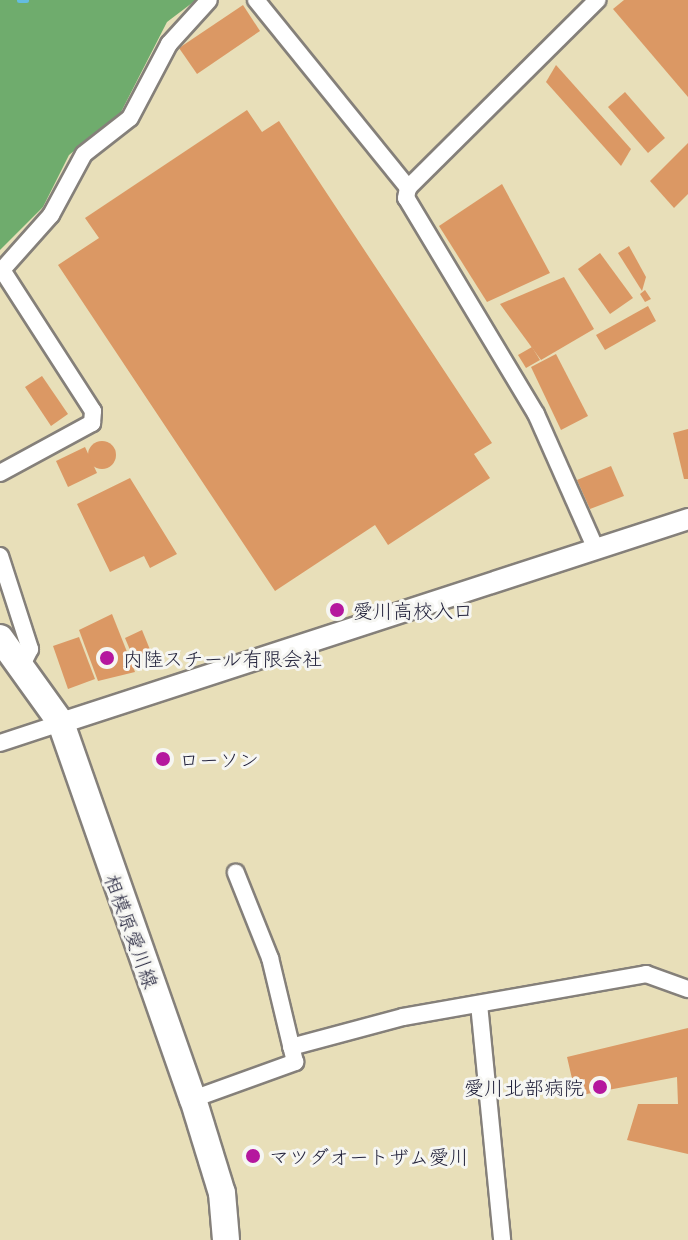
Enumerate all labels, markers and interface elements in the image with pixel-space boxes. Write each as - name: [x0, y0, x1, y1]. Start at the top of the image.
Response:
- place label: 愛川高校入口: [353, 598, 473, 622]
- marker: 愛川高校入口: [328, 601, 346, 619]
- place label: 内陸スチール有限会社: [123, 646, 323, 670]
- marker: 内陸スチール有限会社: [98, 649, 116, 667]
- place label: ローソン: [179, 747, 259, 771]
- marker: ローソン: [154, 750, 172, 768]
- street label: 相模原愛川線: [100, 871, 164, 991]
- place label: 愛川北部病院: [464, 1075, 584, 1099]
- marker: 愛川北部病院: [591, 1078, 609, 1096]
- place label: マツダオートザム愛川: [269, 1144, 469, 1168]
- marker: マツダオートザム愛川: [244, 1147, 262, 1165]

